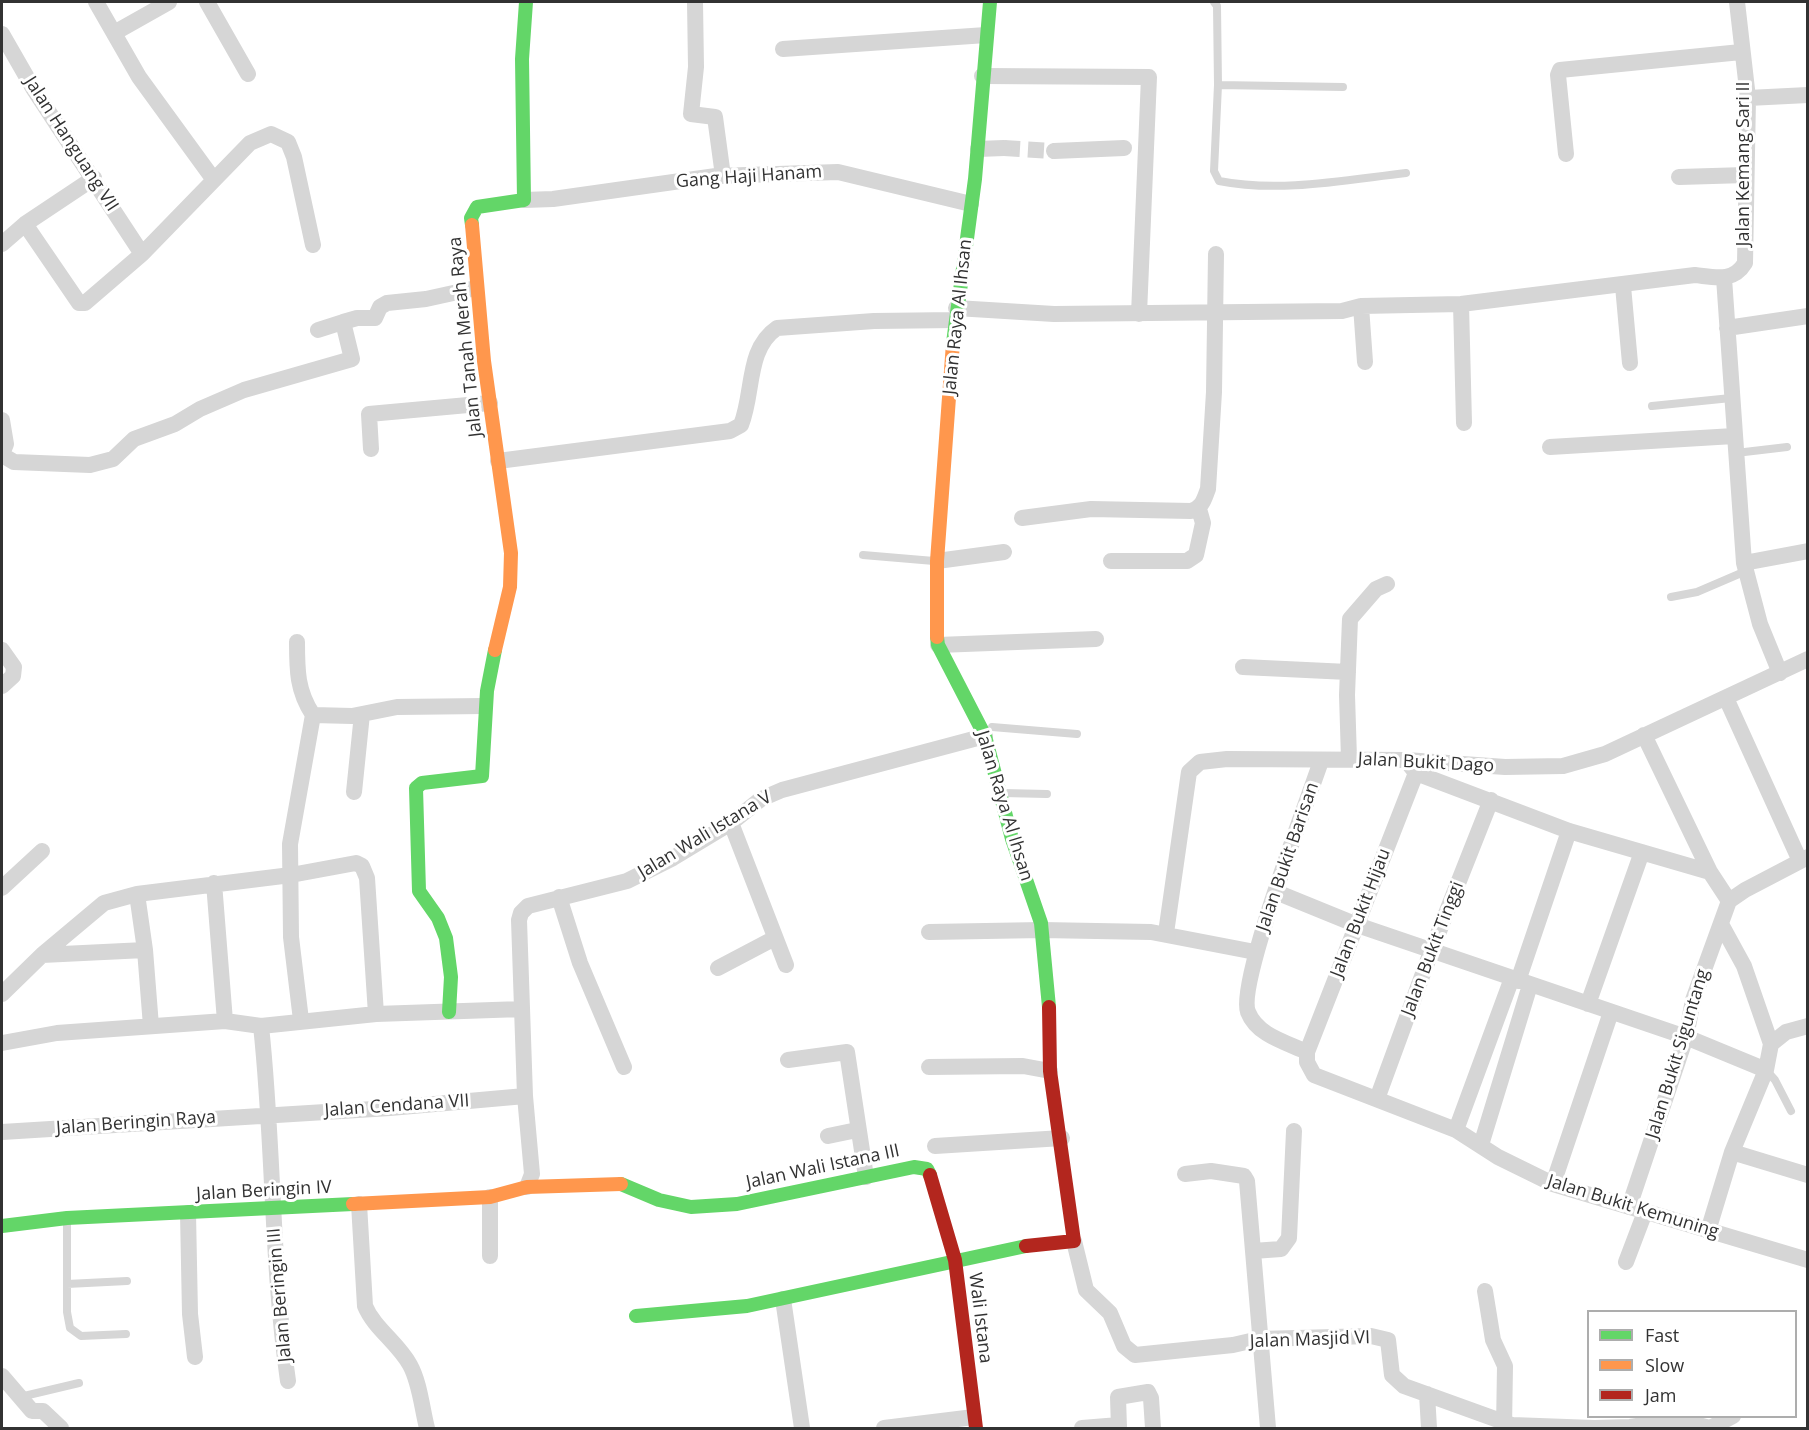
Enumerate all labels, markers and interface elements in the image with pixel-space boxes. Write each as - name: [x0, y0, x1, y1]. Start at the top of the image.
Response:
- street label: Jalan Hanguang VII: [19, 72, 123, 216]
- street label: Jalan Kemang Sari II: [1733, 82, 1755, 246]
- street label: Gang Haji Hanam: [675, 161, 823, 193]
- street label: Jalan Tanah Merah Raya: [445, 236, 487, 438]
- street label: Jalan Raya Al Ihsan: [939, 238, 977, 396]
- street label: Jalan Raya Al Ihsan: [971, 728, 1037, 884]
- street label: Jalan Bukit Dago: [1357, 749, 1495, 777]
- street label: Jalan Bukit Barisan: [1252, 780, 1324, 934]
- street label: Jalan Wali Istana V: [634, 787, 776, 883]
- street label: Jalan Bukit Hijau: [1327, 846, 1395, 980]
- street label: Jalan Bukit Tinggi: [1397, 879, 1469, 1019]
- street label: Jalan Bukit Siguntang: [1642, 967, 1714, 1141]
- street label: Jalan Cendana VII: [324, 1090, 470, 1122]
- street label: Jalan Beringin Raya: [55, 1107, 217, 1139]
- street label: Jalan Wali Istana III: [744, 1140, 902, 1194]
- street label: Jalan Bukit Kemuning: [1545, 1171, 1721, 1243]
- street label: Jalan Beringin IV: [196, 1177, 332, 1205]
- street label: Jalan Beringin III: [263, 1227, 297, 1363]
- street label: Wali Istana: [964, 1271, 996, 1365]
- legend: [1587, 1310, 1797, 1418]
- text: Fast: [1645, 1323, 1679, 1347]
- street label: Jalan Masjid VI: [1249, 1327, 1371, 1353]
- text: Slow: [1645, 1353, 1684, 1377]
- text: Jam: [1645, 1383, 1677, 1407]

